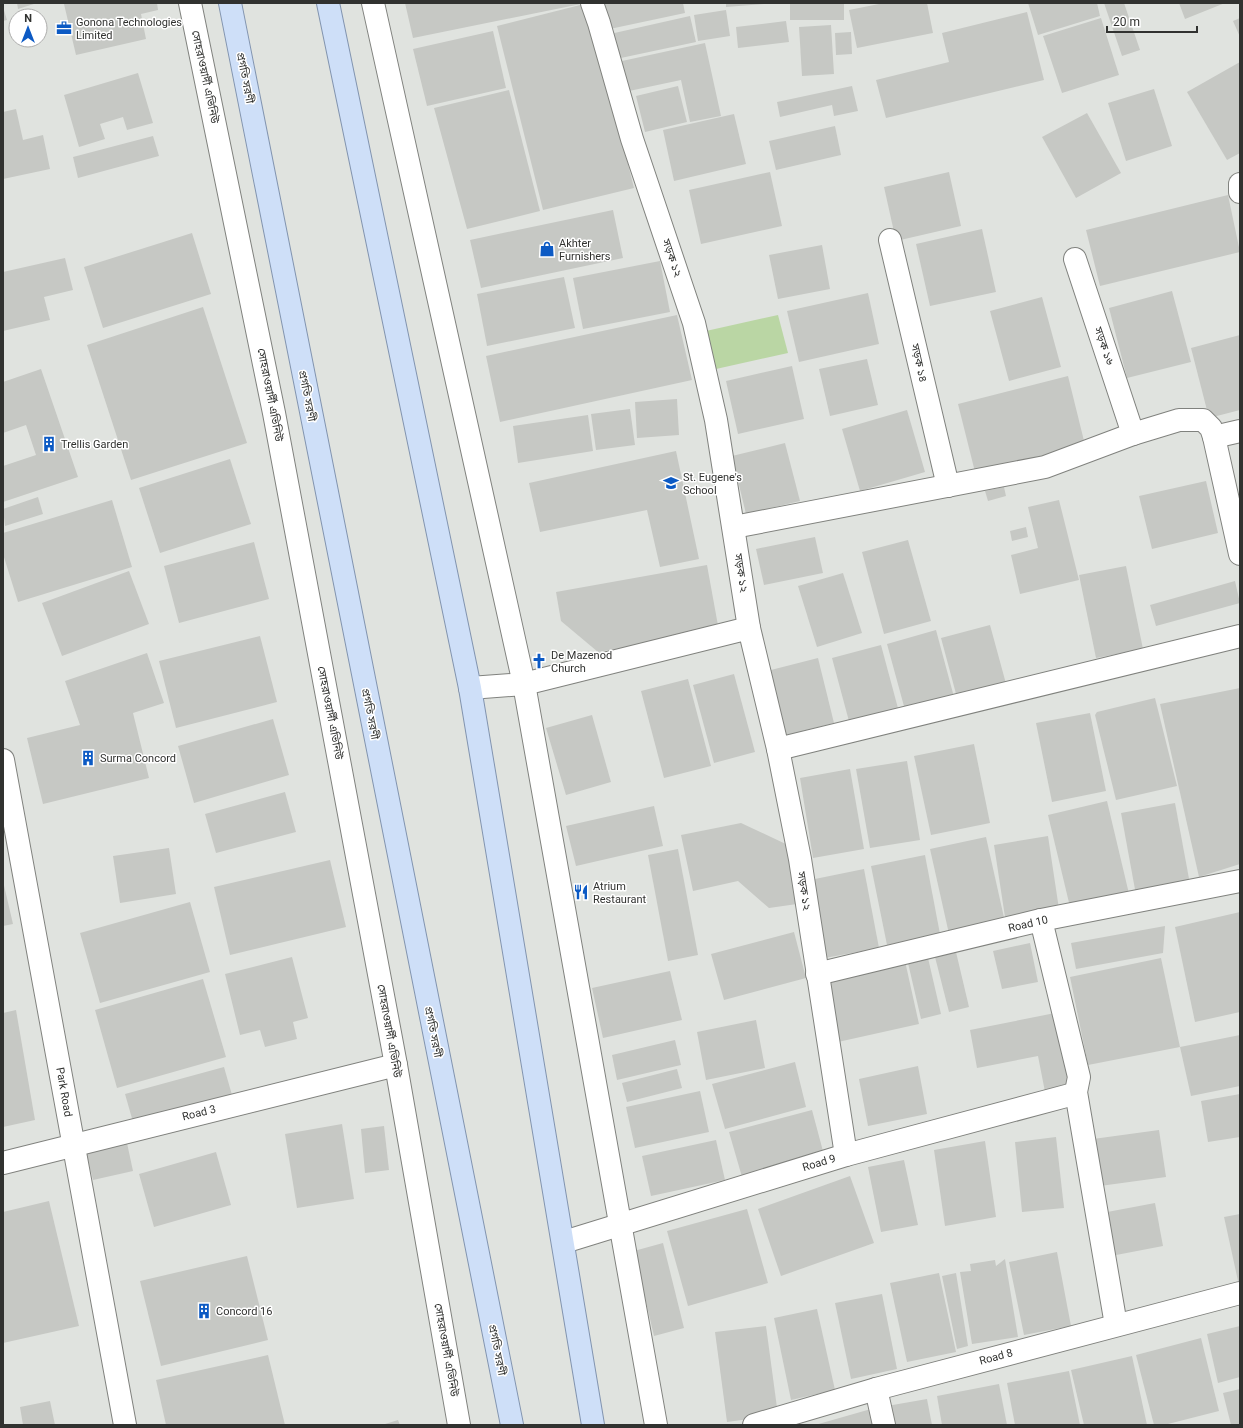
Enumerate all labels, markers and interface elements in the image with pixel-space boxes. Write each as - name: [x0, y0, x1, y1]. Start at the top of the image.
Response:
- north arrow: [8, 8, 48, 48]
- scale bar: [1107, 8, 1197, 34]
- text: N: [24, 12, 32, 25]
- text: 20 m: [1113, 15, 1140, 29]
- place label: Gonona Technologies Limited: [76, 16, 182, 42]
- office icon: Gonona Technologies Limited: [55, 19, 73, 37]
- street label: সোহরাওয়ার্দী এভিনিউ: [189, 29, 223, 125]
- street label: প্রগতি সরণী: [234, 51, 257, 106]
- street label: সড়ক ১২: [659, 236, 685, 279]
- place label: Akhter Furnishers: [559, 237, 611, 263]
- shop icon: Akhter Furnishers: [538, 240, 556, 258]
- street label: সড়ক ১৬: [1091, 324, 1117, 367]
- street label: সড়ক ১৪: [908, 341, 930, 384]
- street label: সোহরাওয়ার্দী এভিনিউ: [255, 347, 287, 443]
- street label: প্রগতি সরণী: [296, 369, 319, 424]
- building icon: Trellis Garden: [40, 435, 58, 453]
- place label: Trellis Garden: [61, 438, 128, 451]
- place label: St. Eugene's School: [683, 471, 742, 497]
- school or university icon: St. Eugene's School: [662, 474, 680, 492]
- street label: সড়ক ১২: [731, 552, 751, 594]
- place label: De Mazenod Church: [551, 649, 612, 675]
- church icon: De Mazenod Church: [530, 652, 548, 670]
- street label: সোহরাওয়ার্দী এভিনিউ: [315, 665, 347, 761]
- street label: প্রগতি সরণী: [359, 687, 382, 742]
- building icon: Surma Concord: [79, 749, 97, 767]
- place label: Surma Concord: [100, 752, 176, 765]
- street label: সড়ক ১২: [794, 870, 814, 912]
- place label: Atrium Restaurant: [593, 880, 647, 906]
- restaurant icon: Atrium Restaurant: [572, 883, 590, 901]
- street label: Road 10: [1007, 913, 1049, 935]
- street label: সোহরাওয়ার্দী এভিনিউ: [374, 983, 405, 1079]
- street label: প্রগতি সরণী: [422, 1005, 445, 1060]
- street label: Park Road: [53, 1066, 75, 1118]
- street label: Road 3: [181, 1103, 217, 1123]
- street label: Road 9: [801, 1152, 837, 1174]
- building icon: Concord 16: [195, 1302, 213, 1320]
- street label: সোহরাওয়ার্দী এভিনিউ: [431, 1302, 462, 1398]
- place label: Concord 16: [216, 1305, 272, 1318]
- street label: প্রগতি সরণী: [486, 1323, 509, 1378]
- street label: Road 8: [978, 1346, 1014, 1368]

